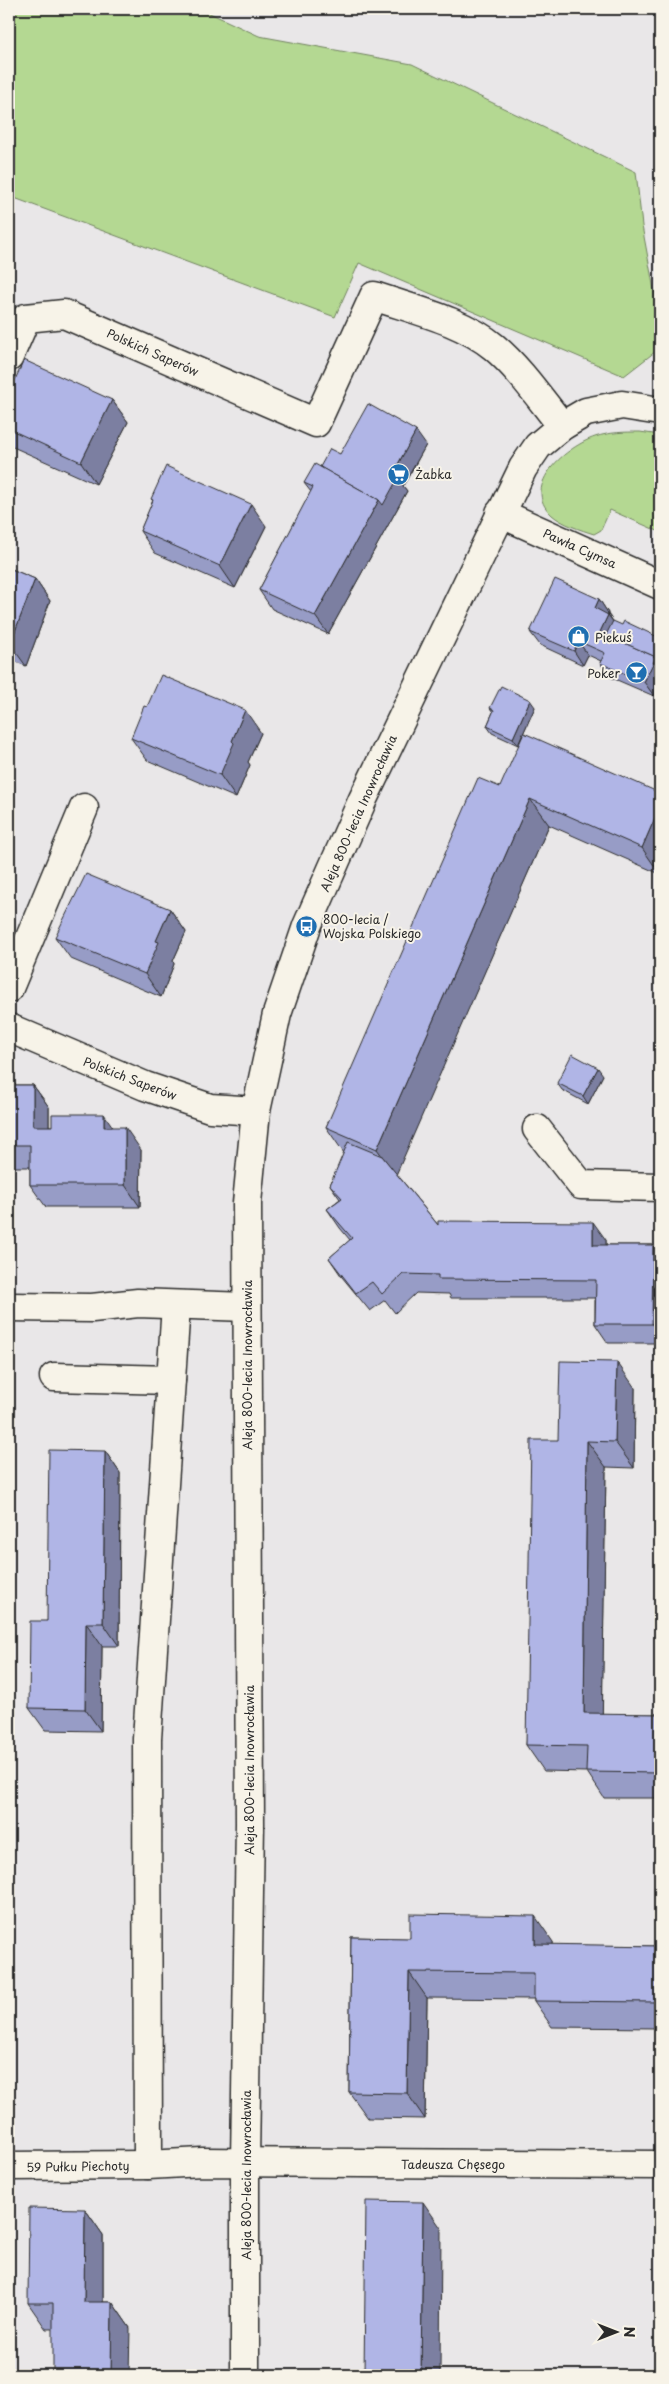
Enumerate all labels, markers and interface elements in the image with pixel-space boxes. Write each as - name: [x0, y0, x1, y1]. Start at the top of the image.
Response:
- street label: Polskich Saperów: [104, 324, 202, 381]
- supermarket icon: Żabka: [387, 462, 411, 486]
- place label: Żabka: [415, 465, 452, 483]
- street label: Pawła Cymsa: [540, 524, 620, 572]
- shop icon: Piekuś: [567, 625, 591, 649]
- place label: Piekuś: [595, 628, 632, 646]
- bar icon: Poker: [624, 661, 648, 685]
- place label: Poker: [587, 664, 620, 682]
- street label: Aleja 800-lecia Inowrocławia: [315, 731, 401, 894]
- place label: 800-lecia / Wojska Polskiego: [323, 910, 421, 942]
- bus stop icon: 800-lecia / Wojska Polskiego: [295, 914, 319, 938]
- street label: Polskich Saperów: [81, 1052, 180, 1104]
- street label: Aleja 800-lecia Inowrocławia: [238, 1279, 256, 1450]
- street label: Aleja 800-lecia Inowrocławia: [240, 1684, 258, 1855]
- street label: Aleja 800-lecia Inowrocławia: [237, 2089, 255, 2260]
- street label: Tadeusza Chęsego: [401, 2155, 505, 2173]
- street label: 59 Pułku Piechoty: [26, 2156, 130, 2176]
- north arrow: [592, 2306, 642, 2356]
- text: N: [619, 2326, 640, 2338]

